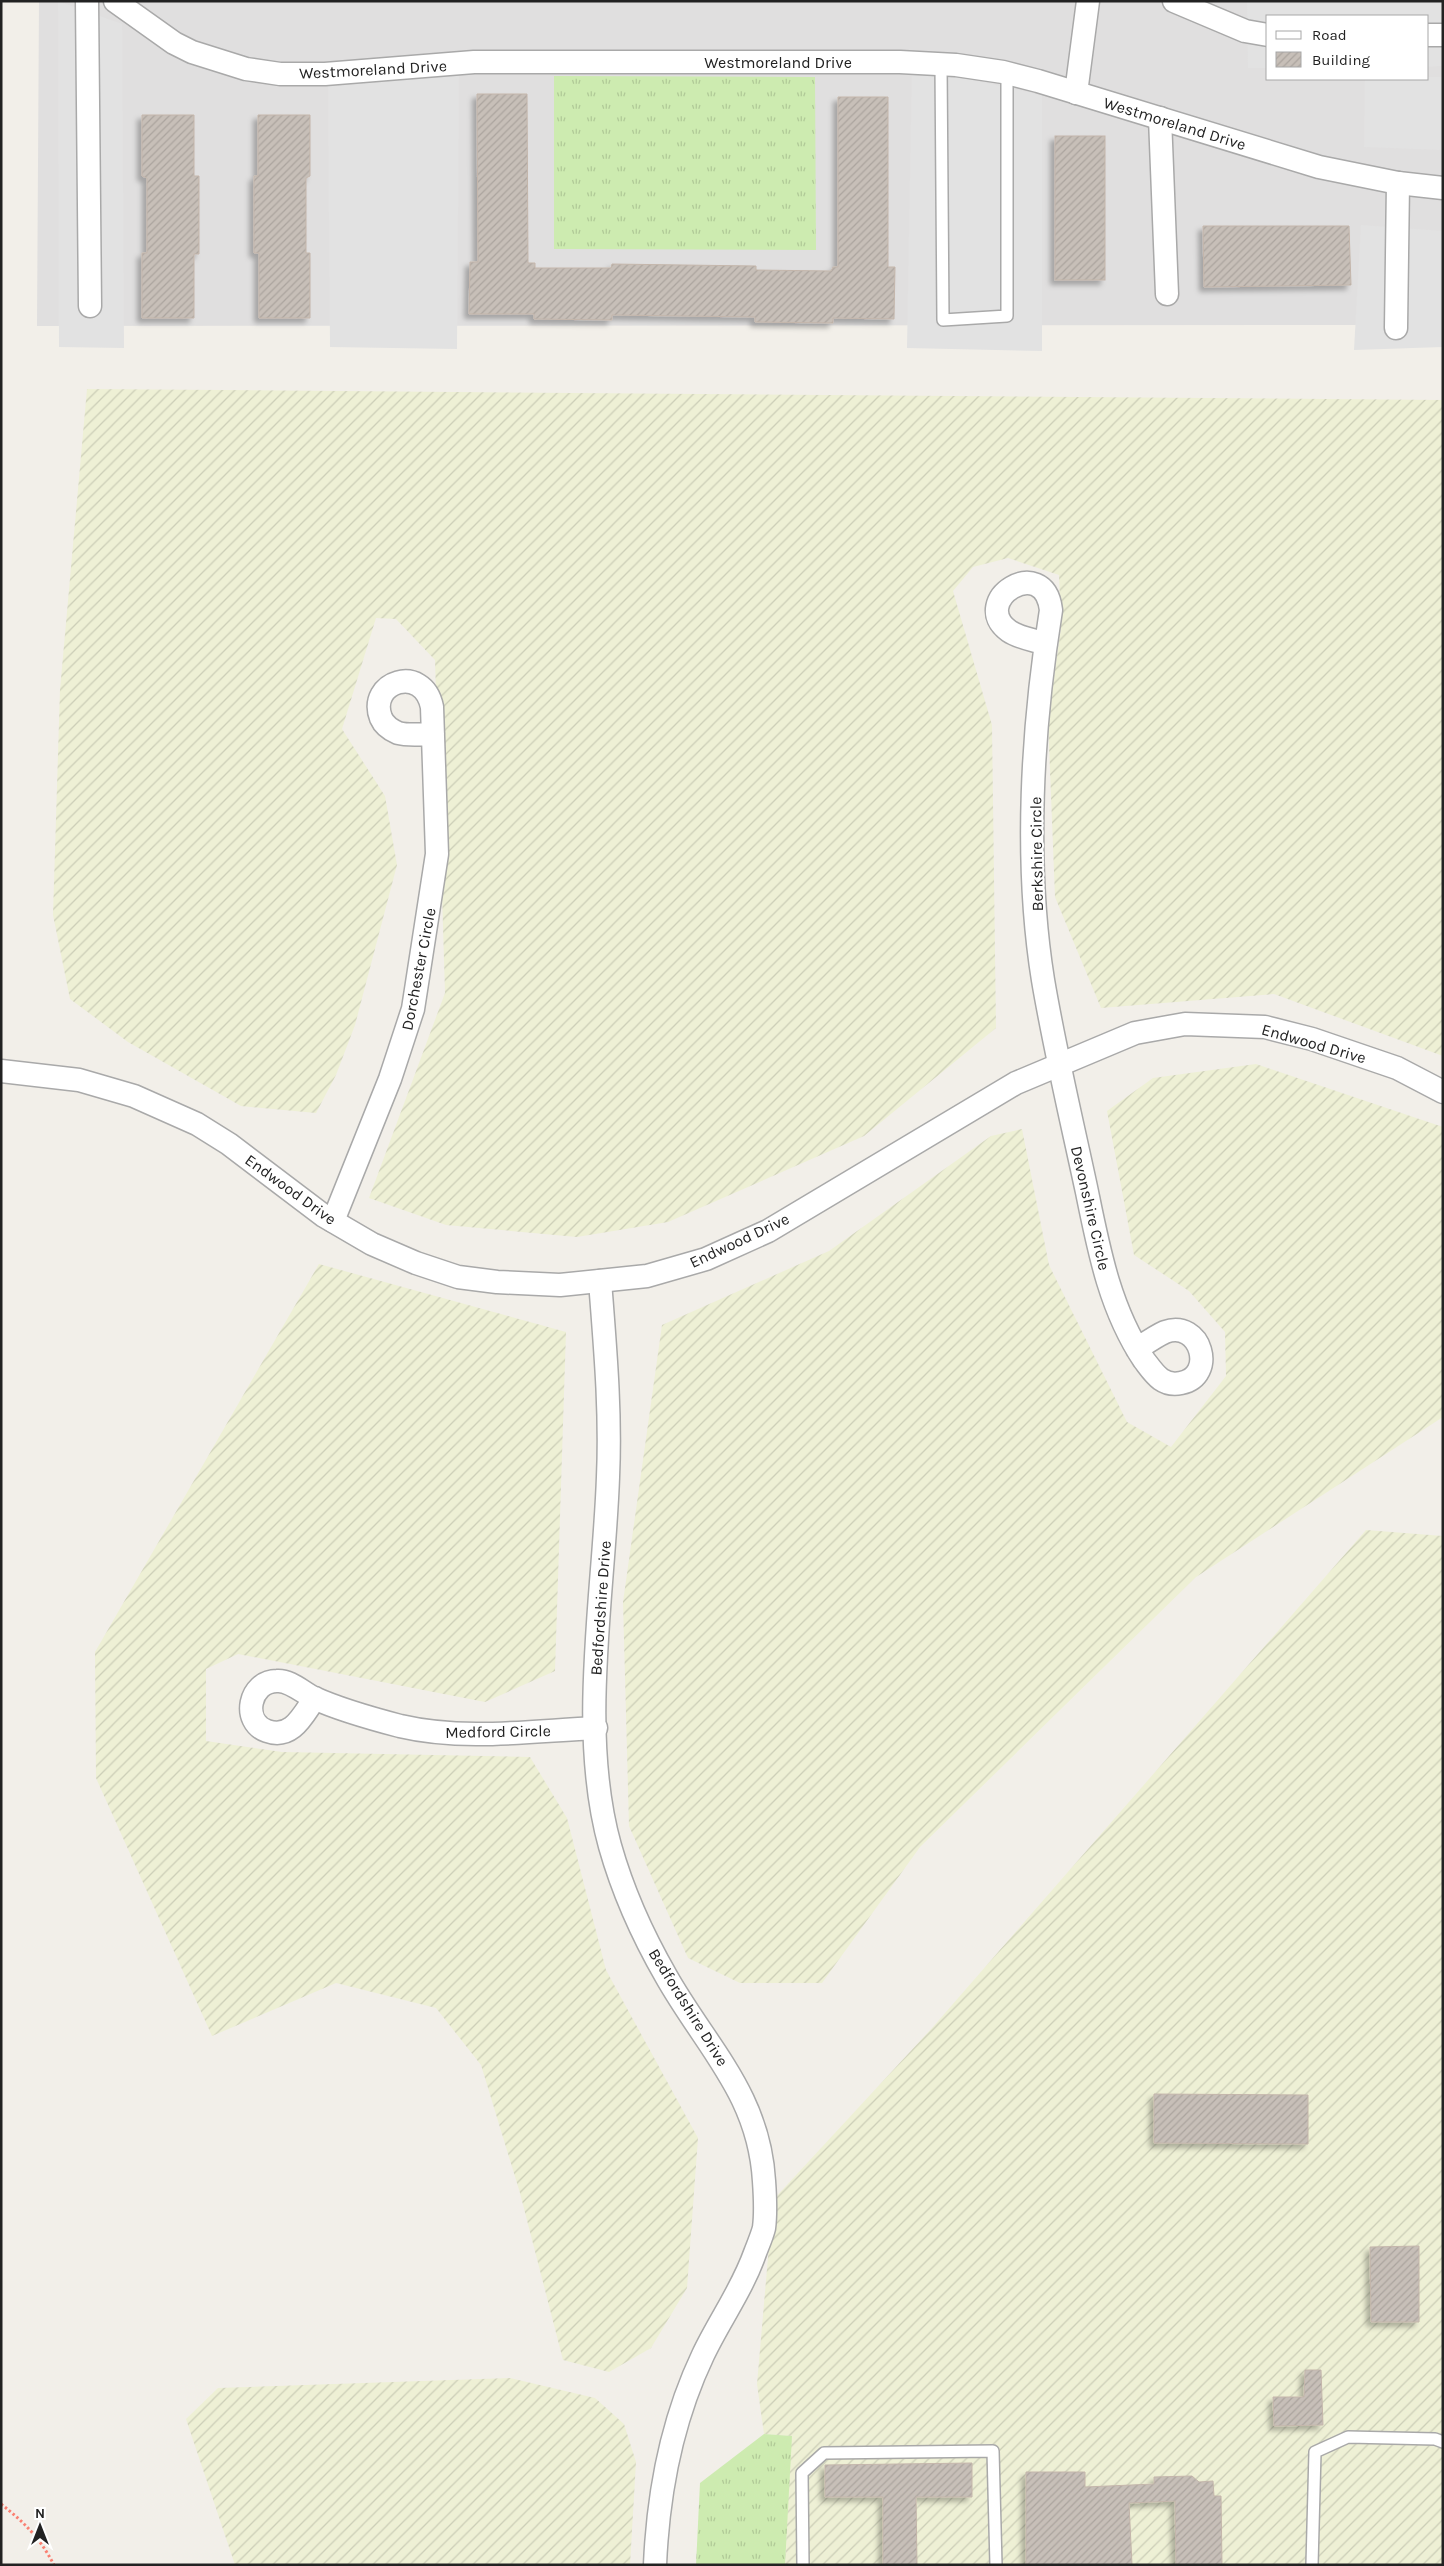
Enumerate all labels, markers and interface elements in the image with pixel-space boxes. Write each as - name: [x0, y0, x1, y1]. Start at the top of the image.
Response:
- legend: [1266, 15, 1429, 80]
- text: Road: [1312, 26, 1347, 44]
- text: Building: [1312, 51, 1370, 69]
- street label: Westmoreland Drive: [704, 53, 852, 72]
- street label: Westmoreland Drive: [299, 56, 447, 83]
- street label: Westmoreland Drive: [1101, 93, 1248, 154]
- street label: Berkshire Circle: [1026, 796, 1047, 912]
- street label: Dorchester Circle: [397, 906, 440, 1032]
- street label: Endwood Drive: [1259, 1019, 1368, 1067]
- street label: Devonshire Circle: [1067, 1144, 1114, 1272]
- street label: Endwood Drive: [241, 1150, 340, 1229]
- street label: Endwood Drive: [686, 1209, 792, 1272]
- street label: Bedfordshire Drive: [586, 1540, 615, 1676]
- street label: Medford Circle: [445, 1721, 551, 1742]
- street label: Bedfordshire Drive: [645, 1945, 732, 2070]
- north arrow: [15, 2501, 65, 2551]
- text: N: [35, 2505, 45, 2522]

